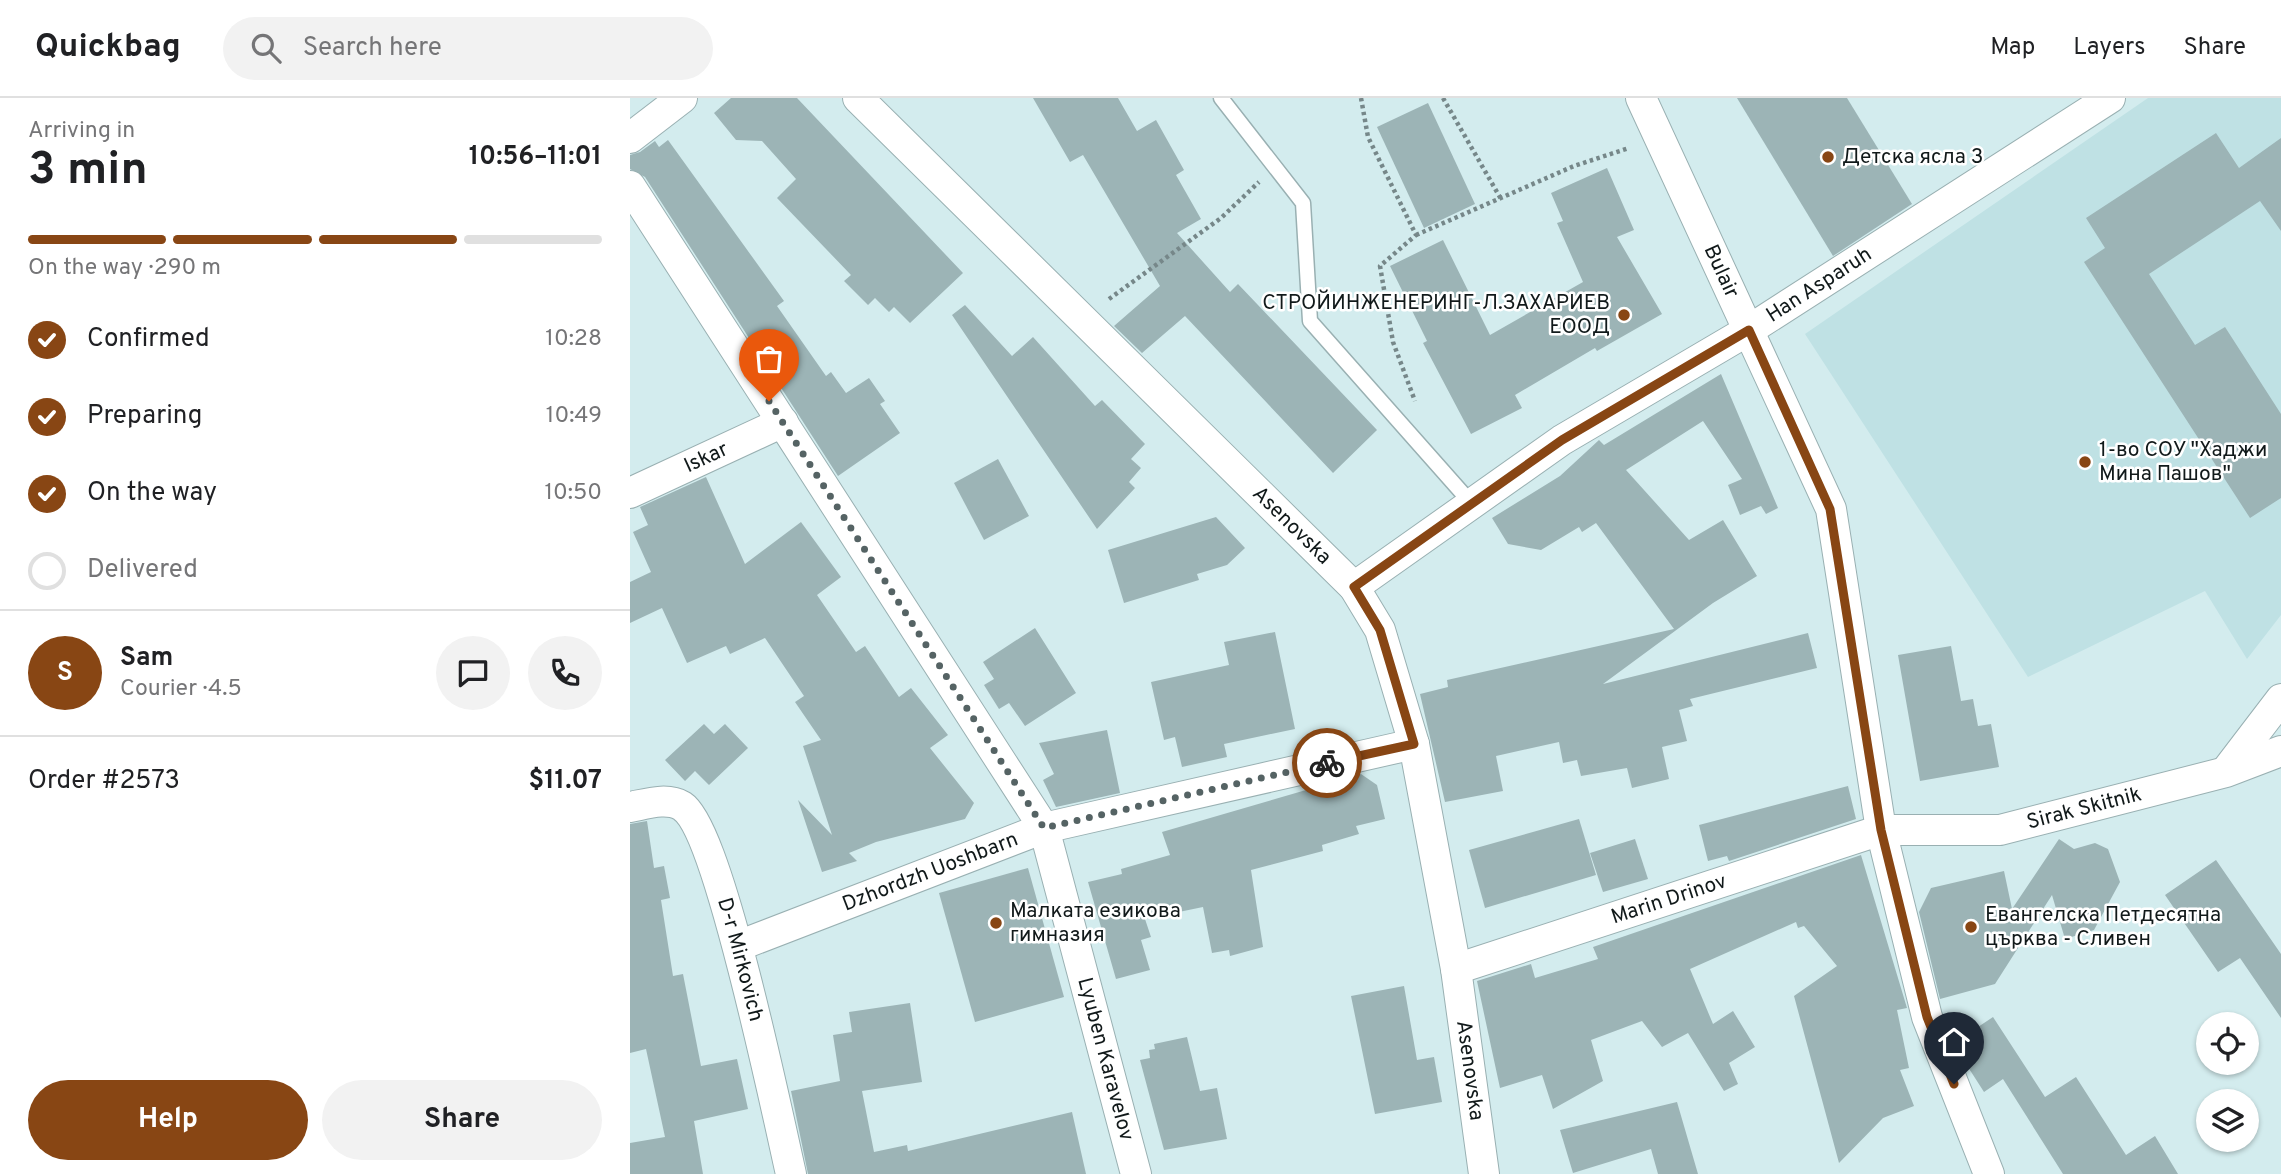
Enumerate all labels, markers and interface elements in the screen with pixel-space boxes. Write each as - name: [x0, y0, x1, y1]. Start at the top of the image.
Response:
- search box: [223, 17, 713, 80]
- text: Quickbag: [35, 27, 181, 69]
- icon: search: [247, 29, 285, 67]
- text: Search here: [303, 32, 442, 65]
- text: Map: [1990, 33, 2035, 63]
- text: Layers: [2073, 33, 2145, 63]
- text: Share: [2183, 33, 2246, 63]
- text: Arriving in: [28, 117, 135, 146]
- text: 10:56–11:01: [469, 141, 602, 174]
- text: 3 min: [28, 142, 148, 201]
- place label: Детска ясла 3: [1842, 144, 1983, 171]
- marker: Детска ясла 3: [1820, 149, 1836, 165]
- street label: Bulair: [1697, 240, 1745, 302]
- street label: Han Asparuh: [1761, 241, 1877, 329]
- text: On the way · 290 m: [28, 254, 221, 283]
- place label: СТРОЙИНЖЕНЕРИНГ-Л.ЗАХАРИЕВ ЕООД: [1262, 289, 1610, 341]
- marker: СТРОЙИНЖЕНЕРИНГ-Л.ЗАХАРИЕВ ЕООД: [1616, 307, 1632, 323]
- icon: check: [28, 321, 66, 359]
- text: Confirmed: [87, 323, 210, 356]
- text: 10:28: [545, 325, 602, 354]
- pin: [739, 329, 799, 401]
- icon: bag: [750, 340, 788, 378]
- icon: check: [28, 398, 66, 436]
- text: Preparing: [87, 400, 202, 433]
- text: 10:49: [546, 402, 602, 431]
- street label: Iskar: [680, 436, 733, 479]
- place label: 1-во СОУ "Хаджи Мина Пашов": [2099, 437, 2267, 488]
- marker: 1-во СОУ "Хаджи Мина Пашов": [2077, 454, 2093, 470]
- icon: check: [28, 475, 66, 513]
- text: On the way: [87, 477, 217, 510]
- text: 10:50: [544, 479, 602, 508]
- street label: Asenovska: [1246, 481, 1337, 571]
- text: Delivered: [87, 554, 198, 587]
- button: chat: [436, 636, 510, 710]
- button: phone: [528, 636, 602, 710]
- text: Sam: [120, 642, 173, 675]
- text: S: [57, 657, 73, 690]
- text: Courier · 4.5: [120, 675, 242, 704]
- courier: [1292, 728, 1362, 798]
- icon: bike: [1308, 744, 1346, 782]
- text: Order #2573: [28, 765, 180, 798]
- text: $11.07: [529, 765, 602, 798]
- street label: Sirak Skitnik: [2024, 781, 2144, 836]
- street label: Dzhordzh Uoshbarn: [838, 826, 1022, 918]
- street label: Marin Drinov: [1608, 868, 1730, 931]
- street label: D-r Mirkovich: [711, 894, 769, 1024]
- place label: Малката езикова гимназия: [1010, 898, 1181, 949]
- place label: Евангелска Петдесятна църква - Сливен: [1985, 902, 2221, 953]
- marker: Малката езикова гимназия: [988, 915, 1004, 931]
- marker: Евангелска Петдесятна църква - Сливен: [1963, 919, 1979, 935]
- street label: Lyuben Karavelov: [1071, 975, 1140, 1144]
- pin: [1924, 1012, 1984, 1084]
- map controls: [2196, 1012, 2259, 1152]
- button: locate: [2196, 1012, 2259, 1075]
- street label: Asenovska: [1450, 1019, 1490, 1122]
- icon: home: [1935, 1023, 1973, 1061]
- button: Help: [28, 1080, 308, 1160]
- button: Share: [322, 1080, 602, 1160]
- button: layers: [2196, 1089, 2259, 1152]

